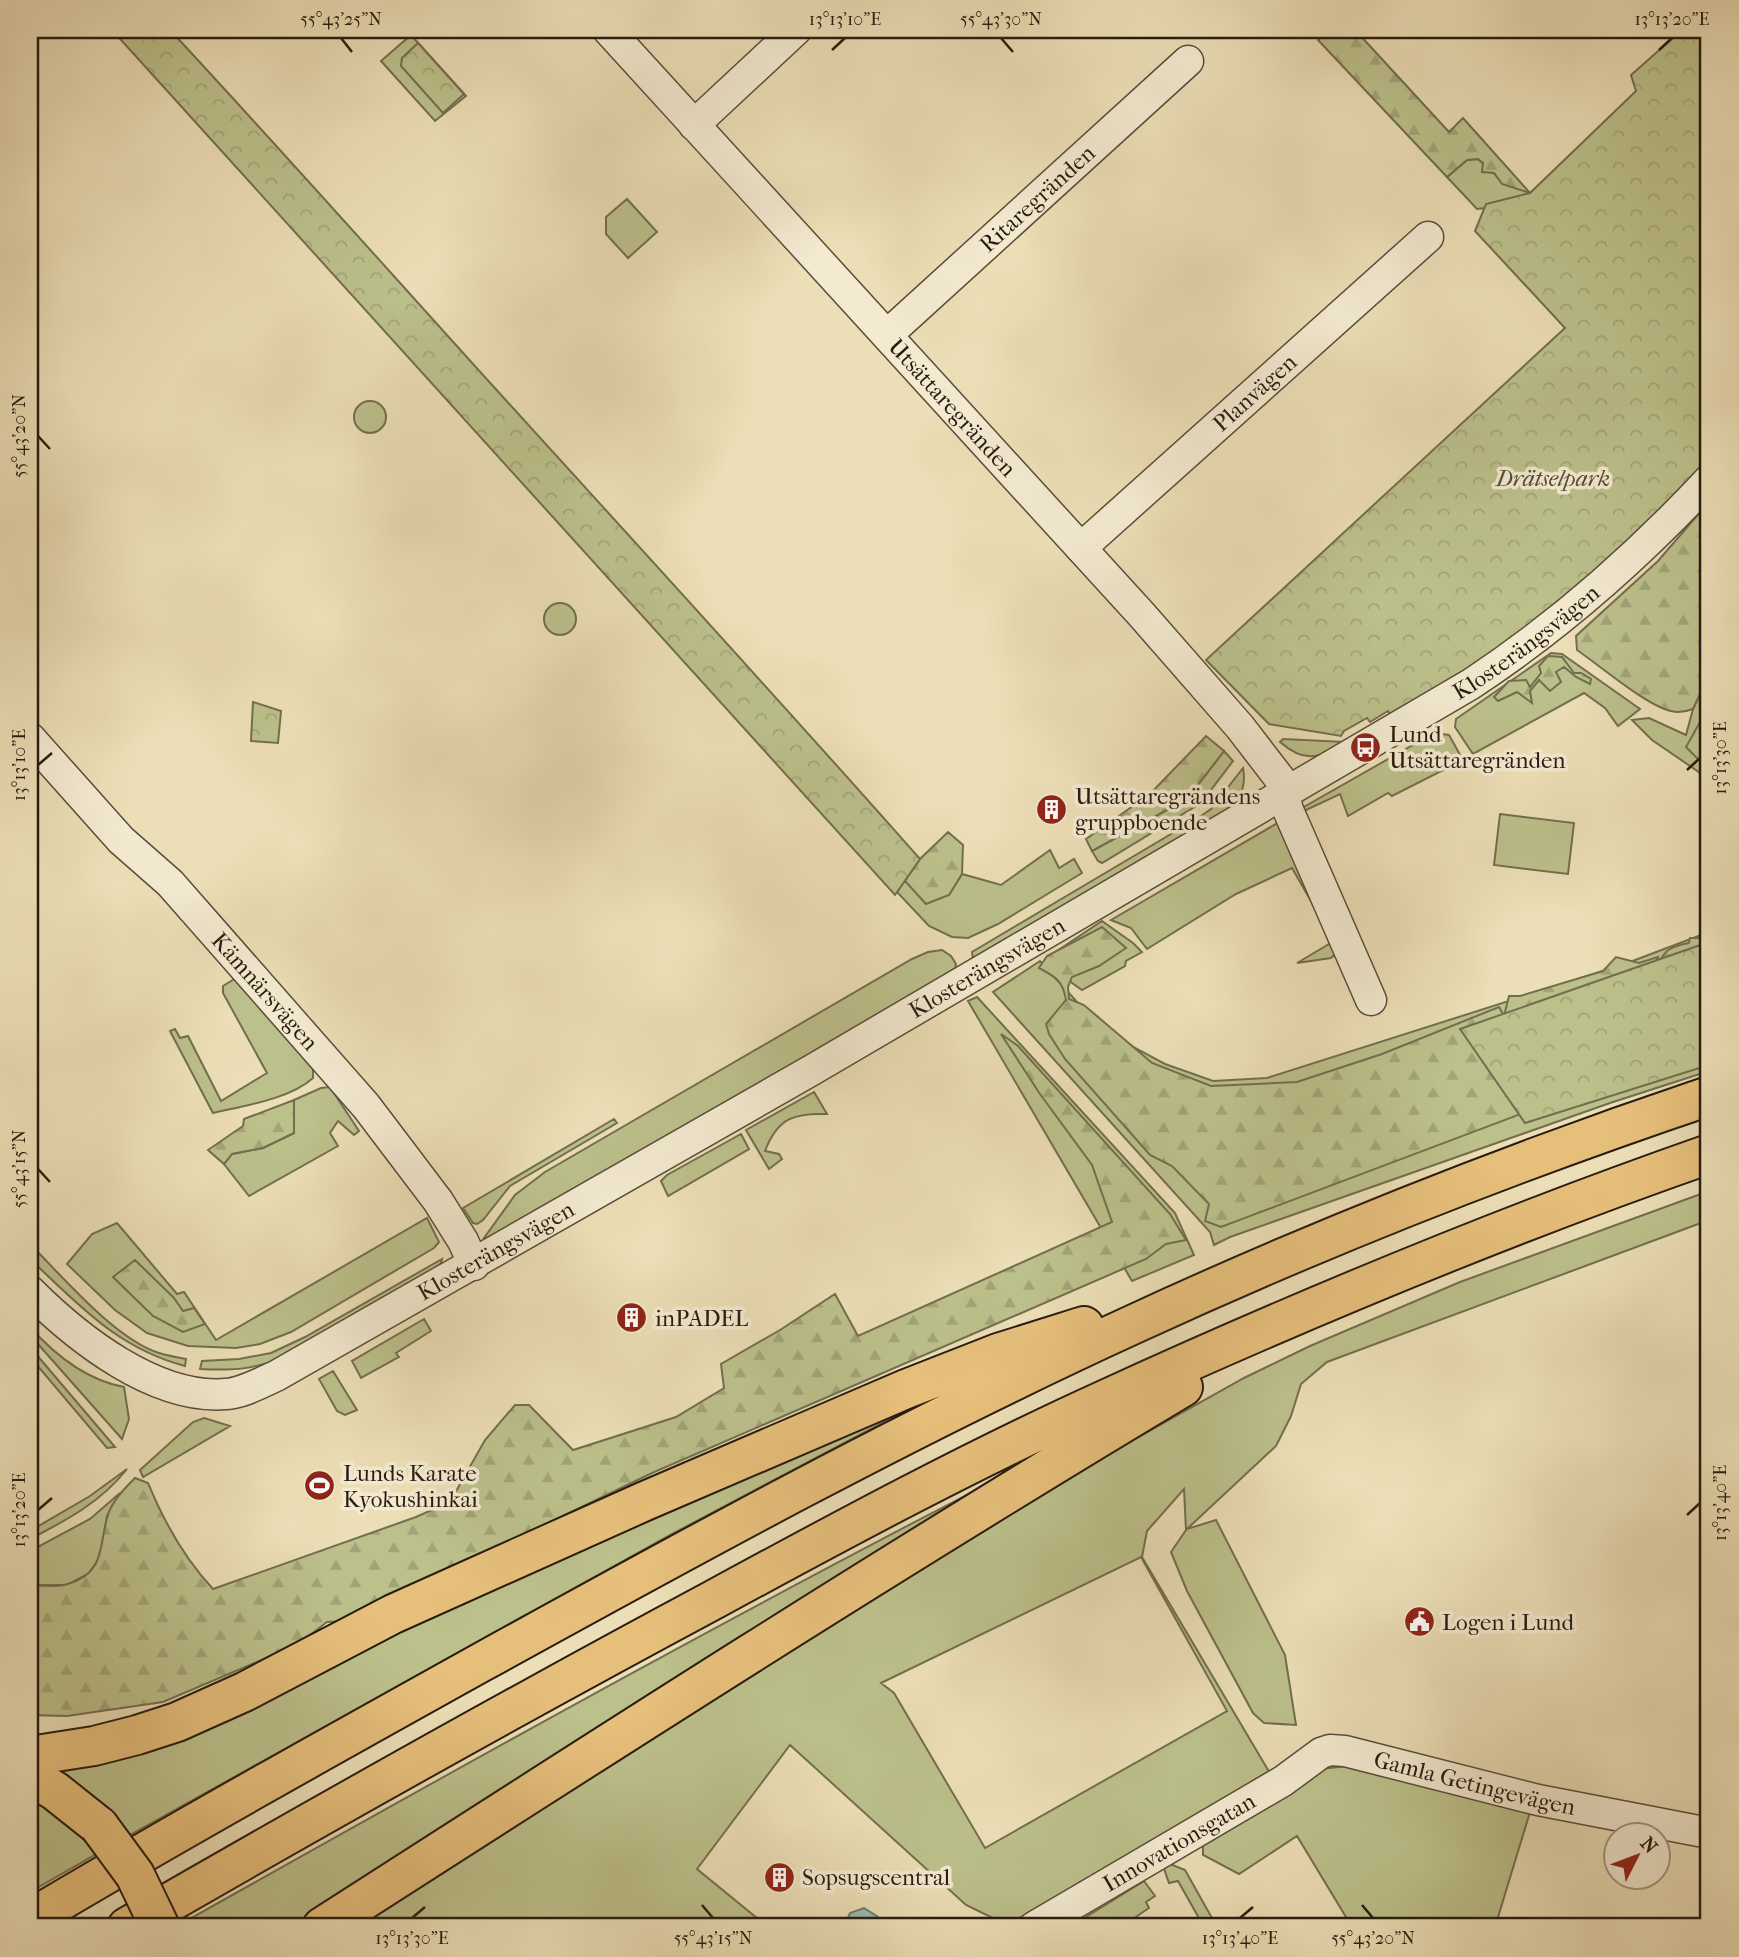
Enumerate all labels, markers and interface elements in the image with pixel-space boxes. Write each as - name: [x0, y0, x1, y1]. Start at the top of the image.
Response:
- text: 55°43'25"N: [300, 9, 382, 30]
- text: 13°13'10"E: [809, 9, 881, 30]
- text: 55°43'30"N: [960, 9, 1042, 30]
- text: 13°13'20"E: [1634, 9, 1710, 30]
- street label: Ritaregränden: [974, 139, 1101, 258]
- street label: Utsättaregränden: [883, 333, 1022, 482]
- street label: Planvägen: [1207, 348, 1302, 437]
- text: 55°43'20"N: [9, 394, 30, 478]
- park label: Drätselpark: [1494, 465, 1610, 492]
- street label: Klosterängsvägen: [1448, 578, 1605, 705]
- place label: Lund Utsättaregränden: [1389, 721, 1566, 774]
- text: 13°13'30"E: [1710, 721, 1731, 795]
- text: 13°13'10"E: [9, 729, 30, 801]
- bus stop icon: Lund Utsättaregränden: [1349, 730, 1383, 764]
- place label: Utsättaregrändens gruppboende: [1075, 783, 1260, 836]
- building icon: Utsättaregrändens gruppboende: [1035, 792, 1069, 826]
- street label: Klosterängsvägen: [904, 911, 1070, 1024]
- street label: Kämnärsvägen: [206, 927, 325, 1056]
- text: 55°43'15"N: [9, 1129, 30, 1208]
- street label: Klosterängsvägen: [412, 1195, 579, 1306]
- building icon: inPADEL: [615, 1301, 649, 1335]
- place label: inPADEL: [655, 1305, 748, 1332]
- place label: Lunds Karate Kyokushinkai: [343, 1460, 478, 1513]
- text: 13°13'40"E: [1710, 1465, 1731, 1541]
- sports icon: Lunds Karate Kyokushinkai: [303, 1469, 337, 1503]
- text: 13°13'20"E: [9, 1472, 30, 1548]
- public building icon: Logen i Lund: [1402, 1605, 1436, 1639]
- place label: Logen i Lund: [1442, 1609, 1574, 1636]
- street label: Gamla Getingevägen: [1371, 1745, 1578, 1821]
- street label: Innovationsgatan: [1098, 1787, 1261, 1897]
- north arrow: [1602, 1820, 1672, 1890]
- text: N: [1636, 1833, 1662, 1858]
- building icon: Sopsugscentral: [762, 1860, 796, 1894]
- place label: Sopsugscentral: [802, 1864, 951, 1891]
- text: 13°13'30"E: [375, 1928, 449, 1949]
- text: 55°43'15"N: [674, 1928, 753, 1949]
- text: 13°13'40"E: [1202, 1928, 1278, 1949]
- text: 55°43'20"N: [1331, 1928, 1415, 1949]

